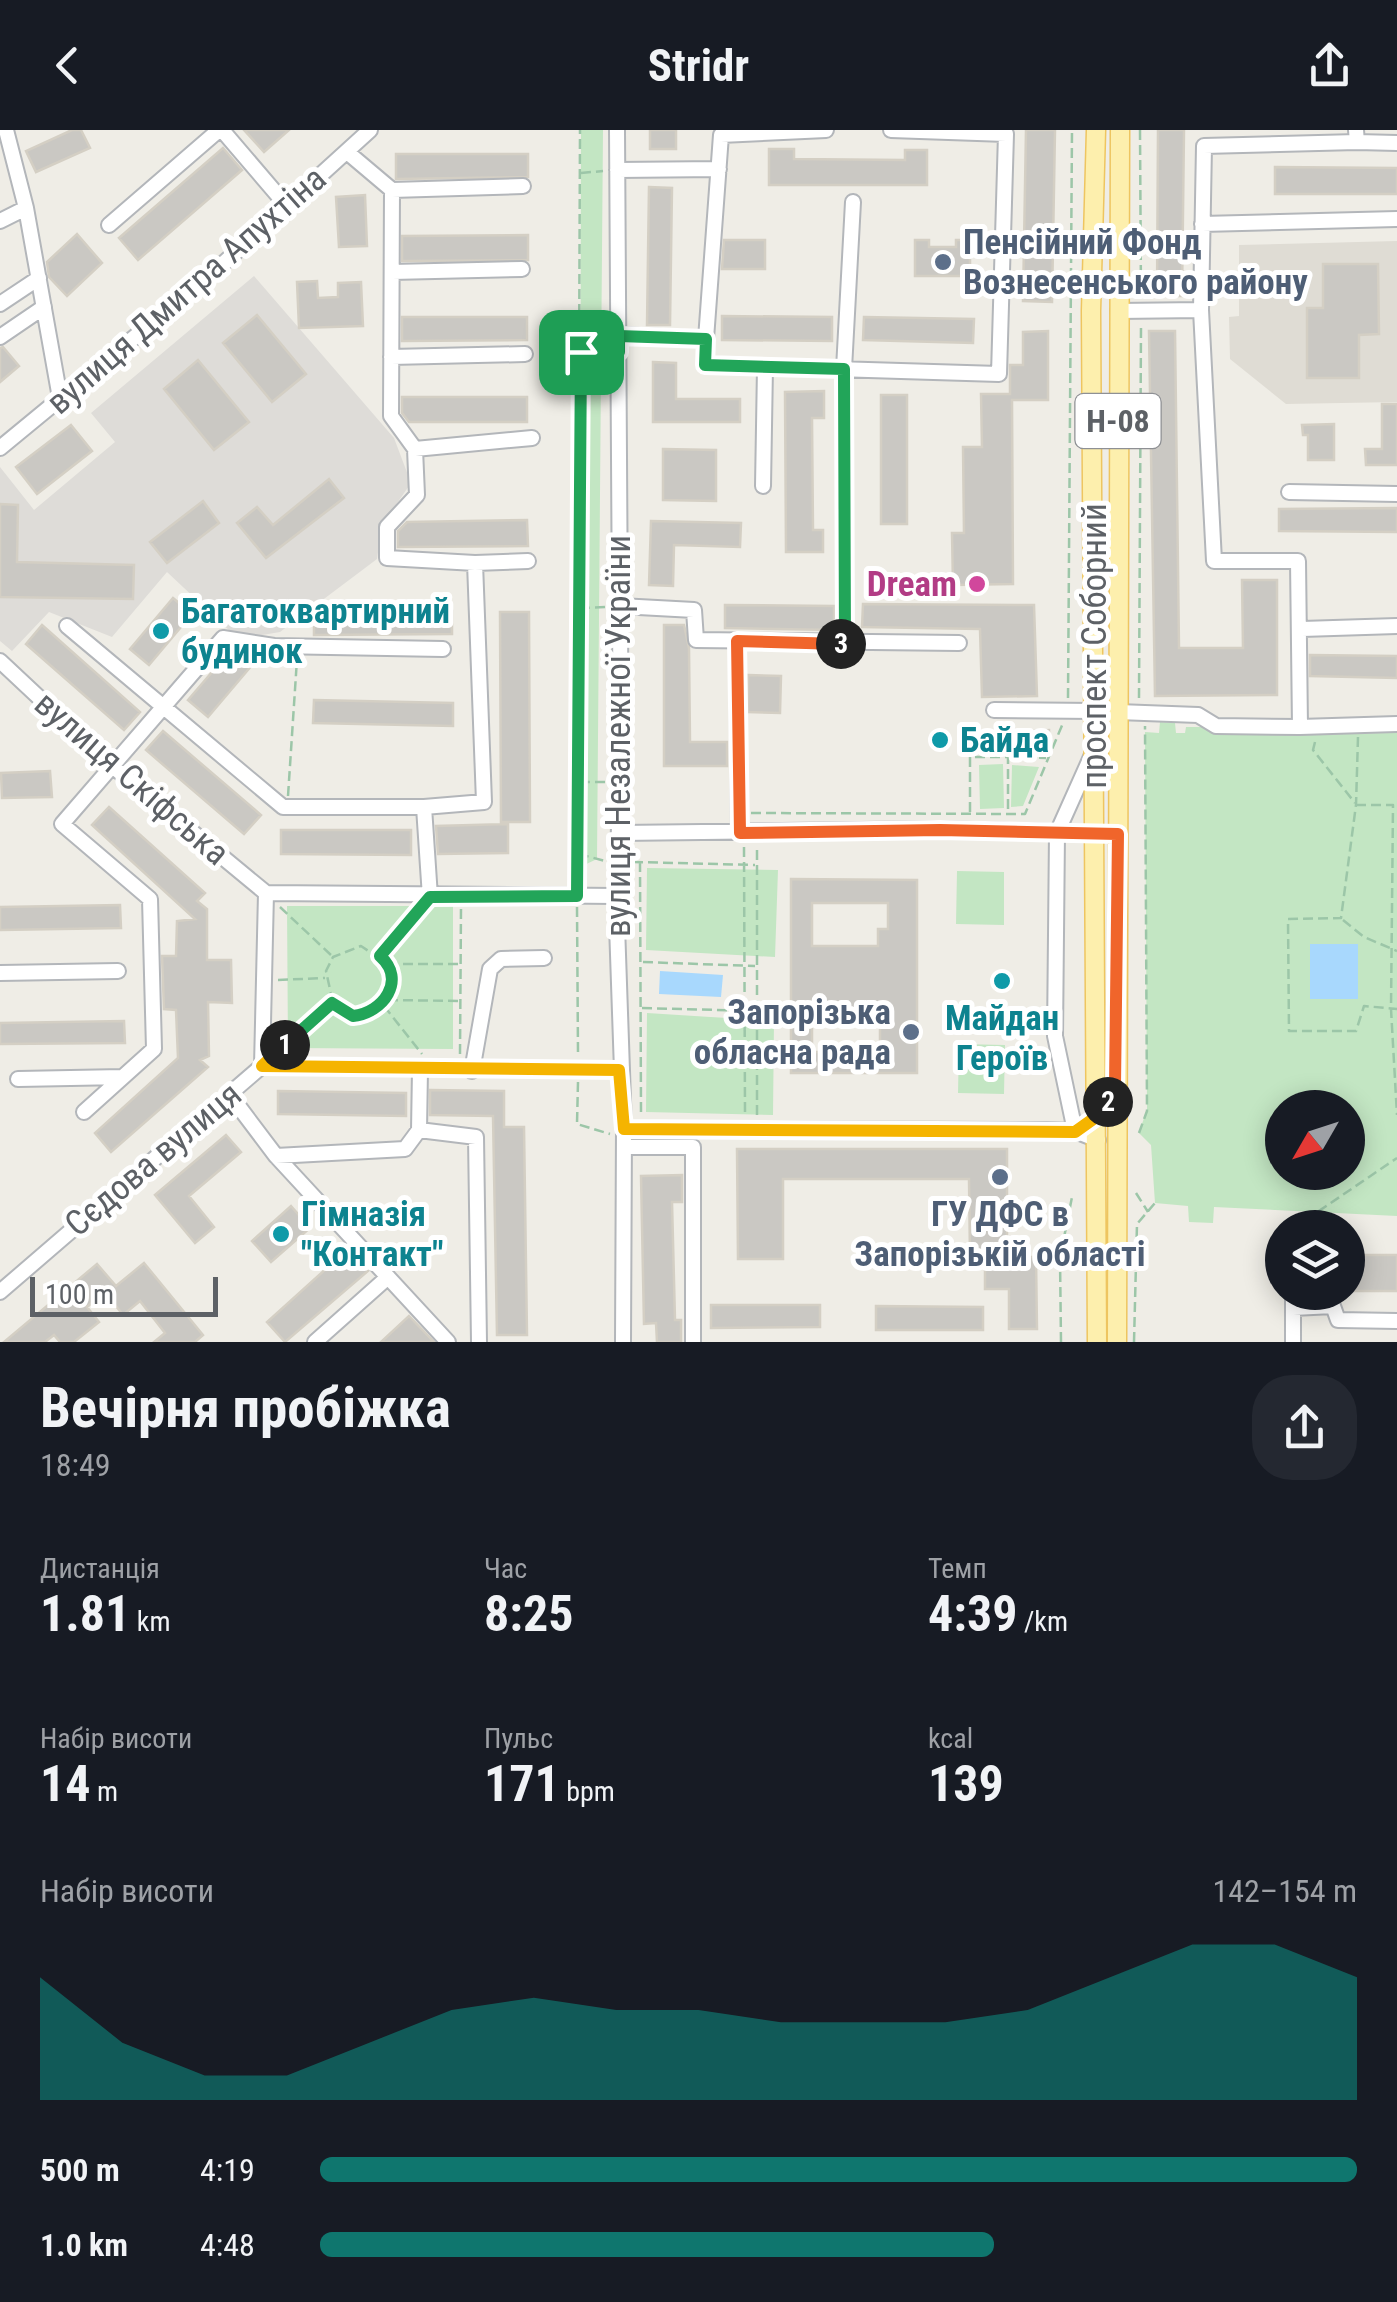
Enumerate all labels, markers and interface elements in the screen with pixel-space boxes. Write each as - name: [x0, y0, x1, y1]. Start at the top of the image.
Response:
- icon: back: [40, 38, 95, 93]
- icon: share: [1302, 38, 1357, 93]
- text: Stridr: [648, 39, 749, 92]
- street label: вулиця Дмитра Апухтіна: [38, 158, 334, 423]
- place label: Пенсійний Фонд Вознесенського району: [963, 222, 1308, 303]
- marker: Пенсійний Фонд Вознесенського району: [932, 251, 954, 273]
- pin: [539, 310, 624, 395]
- icon: arrive: [554, 325, 609, 380]
- road number: Н-08: [1076, 394, 1160, 448]
- street label: проспект Соборний: [1074, 503, 1115, 789]
- street label: вулиця Незалежної України: [598, 535, 639, 937]
- place label: Dream: [867, 564, 957, 605]
- marker: Dream: [966, 573, 988, 595]
- place label: Багатоквартирний будинок: [181, 591, 450, 672]
- pin: 3: [816, 619, 866, 669]
- marker: Багатоквартирний будинок: [150, 620, 172, 642]
- text: 3: [834, 627, 848, 660]
- street label: вулиця Скіфська: [26, 683, 237, 874]
- place label: Байда: [960, 720, 1049, 761]
- marker: Байда: [929, 729, 951, 751]
- marker: Майдан Героїв: [991, 970, 1013, 992]
- place label: Запорізька обласна рада: [694, 992, 891, 1073]
- place label: Майдан Героїв: [945, 998, 1059, 1079]
- pin: 1: [260, 1020, 310, 1070]
- marker: Запорізька обласна рада: [900, 1021, 922, 1043]
- text: 1: [278, 1028, 292, 1061]
- street label: Сєдова вулиця: [57, 1074, 250, 1245]
- pin: 2: [1083, 1077, 1133, 1127]
- text: 2: [1101, 1085, 1115, 1118]
- north arrow: [1265, 1090, 1365, 1190]
- map controls: [1265, 1090, 1365, 1310]
- marker: ГУ ДФС в Запорізькій області: [989, 1166, 1011, 1188]
- place label: Гімназія "Контакт": [301, 1194, 443, 1275]
- place label: ГУ ДФС в Запорізькій області: [854, 1194, 1146, 1275]
- button: layers: [1265, 1210, 1365, 1310]
- marker: Гімназія "Контакт": [270, 1223, 292, 1245]
- scale bar: [30, 1272, 218, 1316]
- text: 100 m: [45, 1278, 114, 1311]
- button: share: [1252, 1375, 1357, 1480]
- text: Вечірня пробіжка: [40, 1376, 451, 1440]
- text: 18:49: [40, 1446, 111, 1484]
- text: Дистанція: [40, 1552, 160, 1585]
- text: Час: [484, 1552, 527, 1585]
- text: Темп: [928, 1552, 987, 1585]
- text: 1.81: [40, 1585, 130, 1643]
- text: 8:25: [484, 1585, 573, 1643]
- text: 4:39: [928, 1585, 1017, 1643]
- text: km: [130, 1605, 170, 1638]
- text: /km: [1017, 1605, 1068, 1638]
- text: Набір висоти: [40, 1722, 192, 1755]
- text: Пульс: [484, 1722, 553, 1755]
- text: kcal: [928, 1722, 973, 1755]
- text: 14: [40, 1755, 91, 1813]
- text: 171: [484, 1755, 560, 1813]
- text: 139: [928, 1755, 1004, 1813]
- text: m: [91, 1775, 118, 1808]
- text: bpm: [560, 1775, 615, 1808]
- text: Набір висоти: [40, 1872, 214, 1910]
- text: 142–154 m: [1212, 1872, 1357, 1910]
- text: 500 m: [40, 2151, 120, 2189]
- text: 4:19: [200, 2151, 255, 2189]
- text: 1.0 km: [40, 2226, 128, 2264]
- text: 4:48: [200, 2226, 255, 2264]

